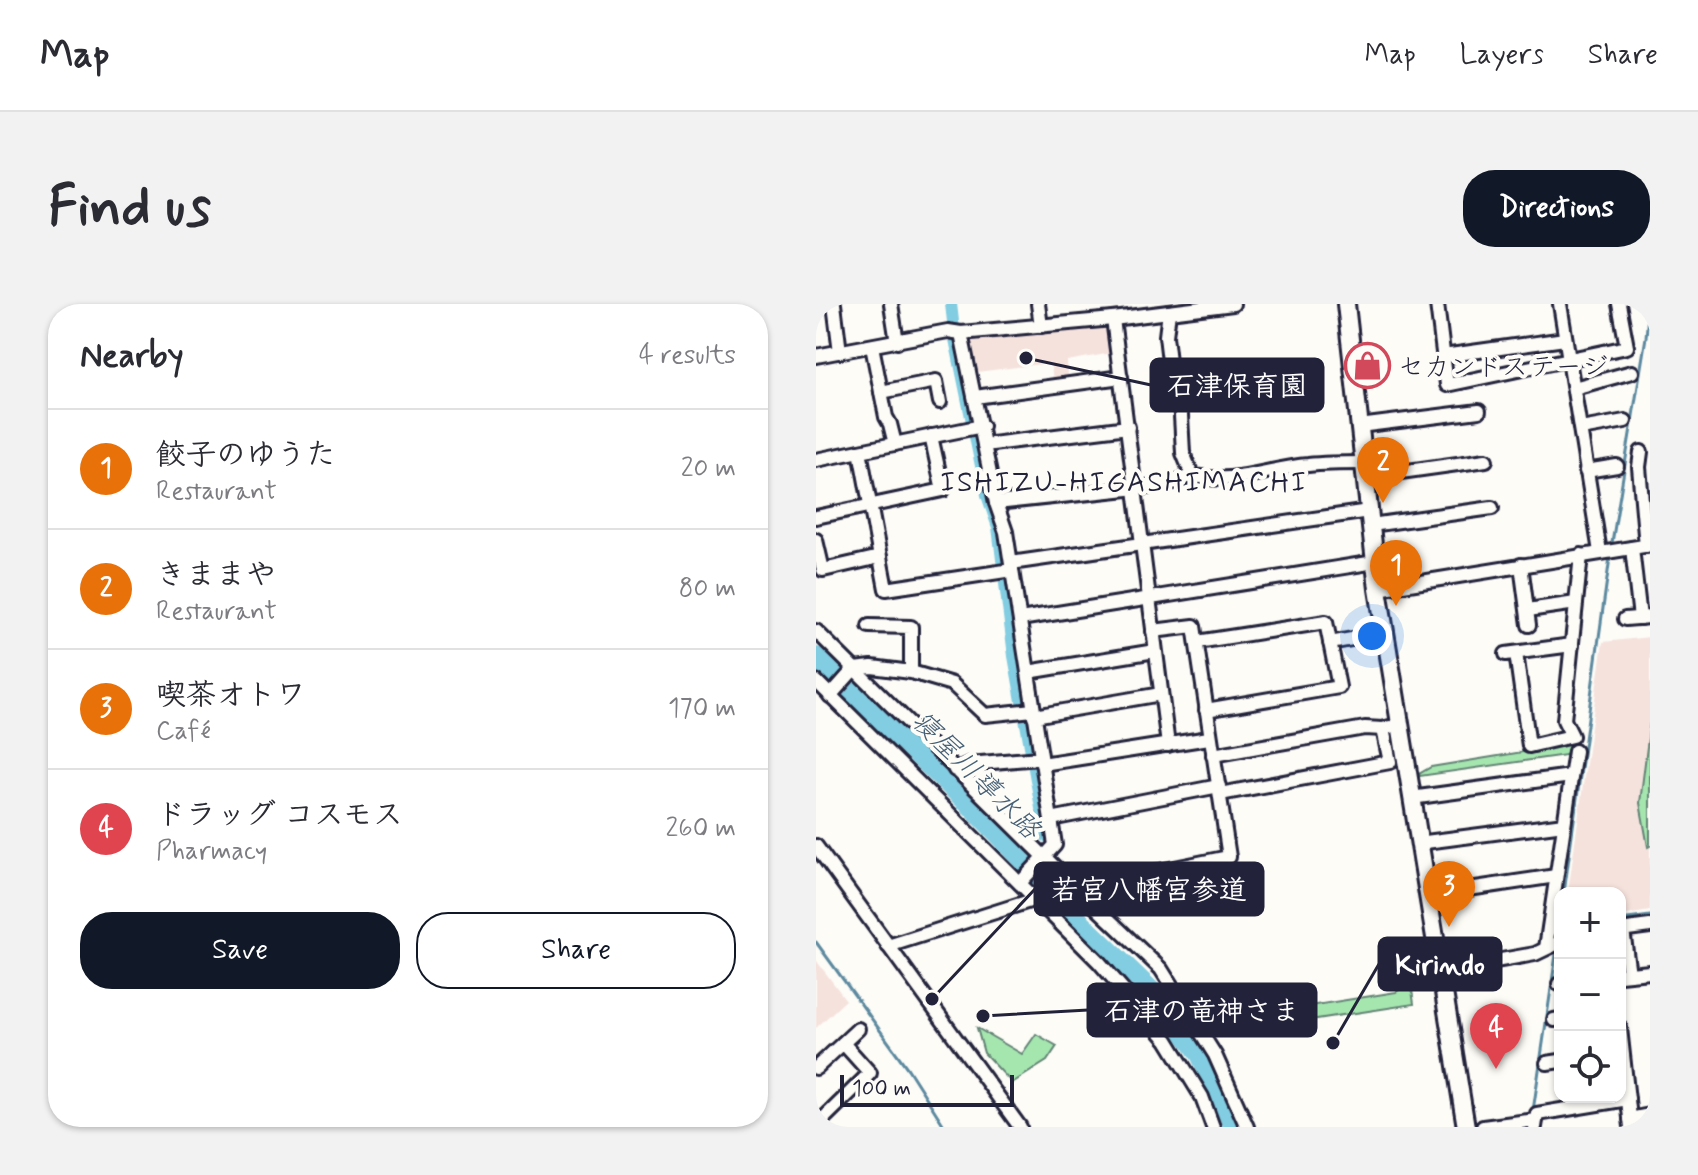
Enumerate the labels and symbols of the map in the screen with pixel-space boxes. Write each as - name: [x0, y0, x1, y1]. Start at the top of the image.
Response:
- shop icon: セカンドステージ: [1343, 342, 1391, 390]
- place label: セカンドステージ: [1398, 351, 1608, 385]
- callout: 石津保育園: [1151, 359, 1323, 411]
- text: 石津保育園: [1167, 369, 1307, 406]
- pin: 2: [1357, 437, 1409, 503]
- district label: ISHIZU-HIGASHIMACHI: [940, 465, 1308, 502]
- pin: 1: [1370, 540, 1422, 606]
- your location: [1352, 616, 1392, 656]
- water label: 寝屋川導水路: [903, 703, 1049, 850]
- pin: 3: [1423, 861, 1475, 927]
- callout: 若宮八幡宮参道: [1035, 863, 1263, 915]
- text: 若宮八幡宮参道: [1051, 873, 1247, 910]
- callout: Kirindo: [1379, 938, 1501, 990]
- text: Kirindo: [1395, 948, 1485, 985]
- callout: 石津の竜神さま: [1088, 984, 1316, 1036]
- text: 石津の竜神さま: [1104, 994, 1300, 1031]
- pin: 4: [1470, 1003, 1522, 1069]
- scale bar: [840, 1071, 1014, 1107]

